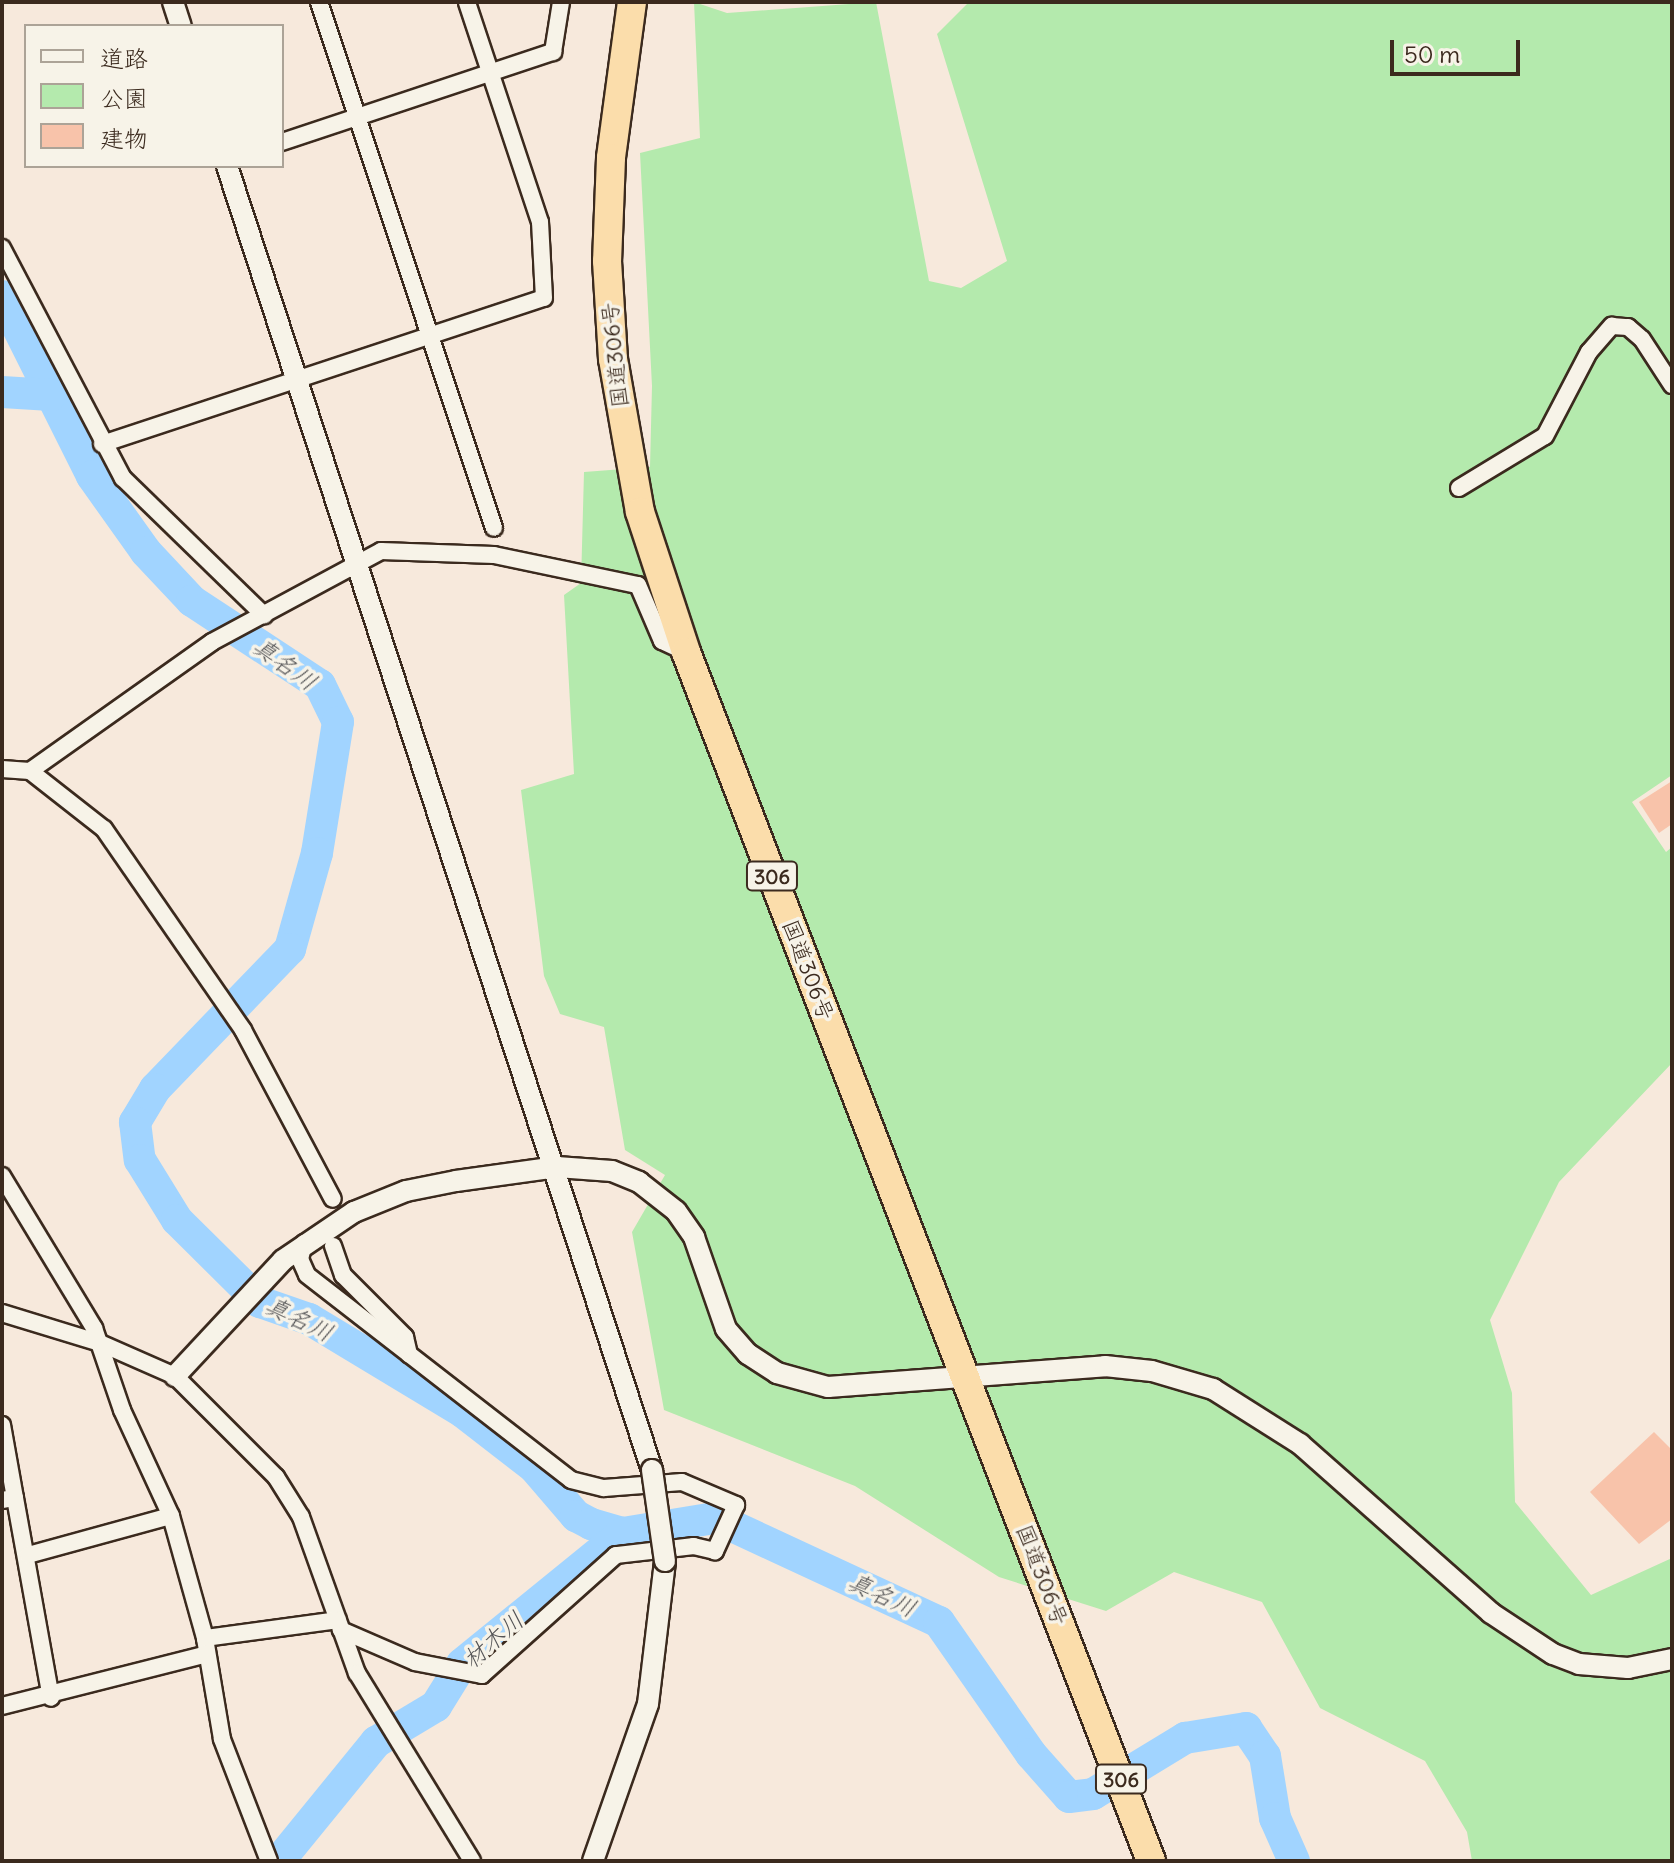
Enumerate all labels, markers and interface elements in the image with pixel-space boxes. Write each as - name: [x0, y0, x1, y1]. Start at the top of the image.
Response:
- legend: [24, 24, 284, 168]
- scale bar: [1394, 24, 1524, 74]
- text: 50 m: [1404, 39, 1460, 69]
- text: 道路: [100, 43, 148, 73]
- text: 公園: [100, 83, 148, 113]
- text: 建物: [100, 123, 148, 153]
- street label: 国道306号: [596, 301, 634, 409]
- water label: 真名川: [247, 631, 323, 697]
- road number: 306: [744, 860, 800, 892]
- street label: 国道306号: [777, 916, 839, 1024]
- water label: 真名川: [260, 1290, 338, 1348]
- street label: 国道306号: [1011, 1521, 1073, 1629]
- water label: 真名川: [843, 1567, 921, 1623]
- water label: 材木川: [456, 1606, 530, 1674]
- road number: 306: [1093, 1763, 1149, 1795]

